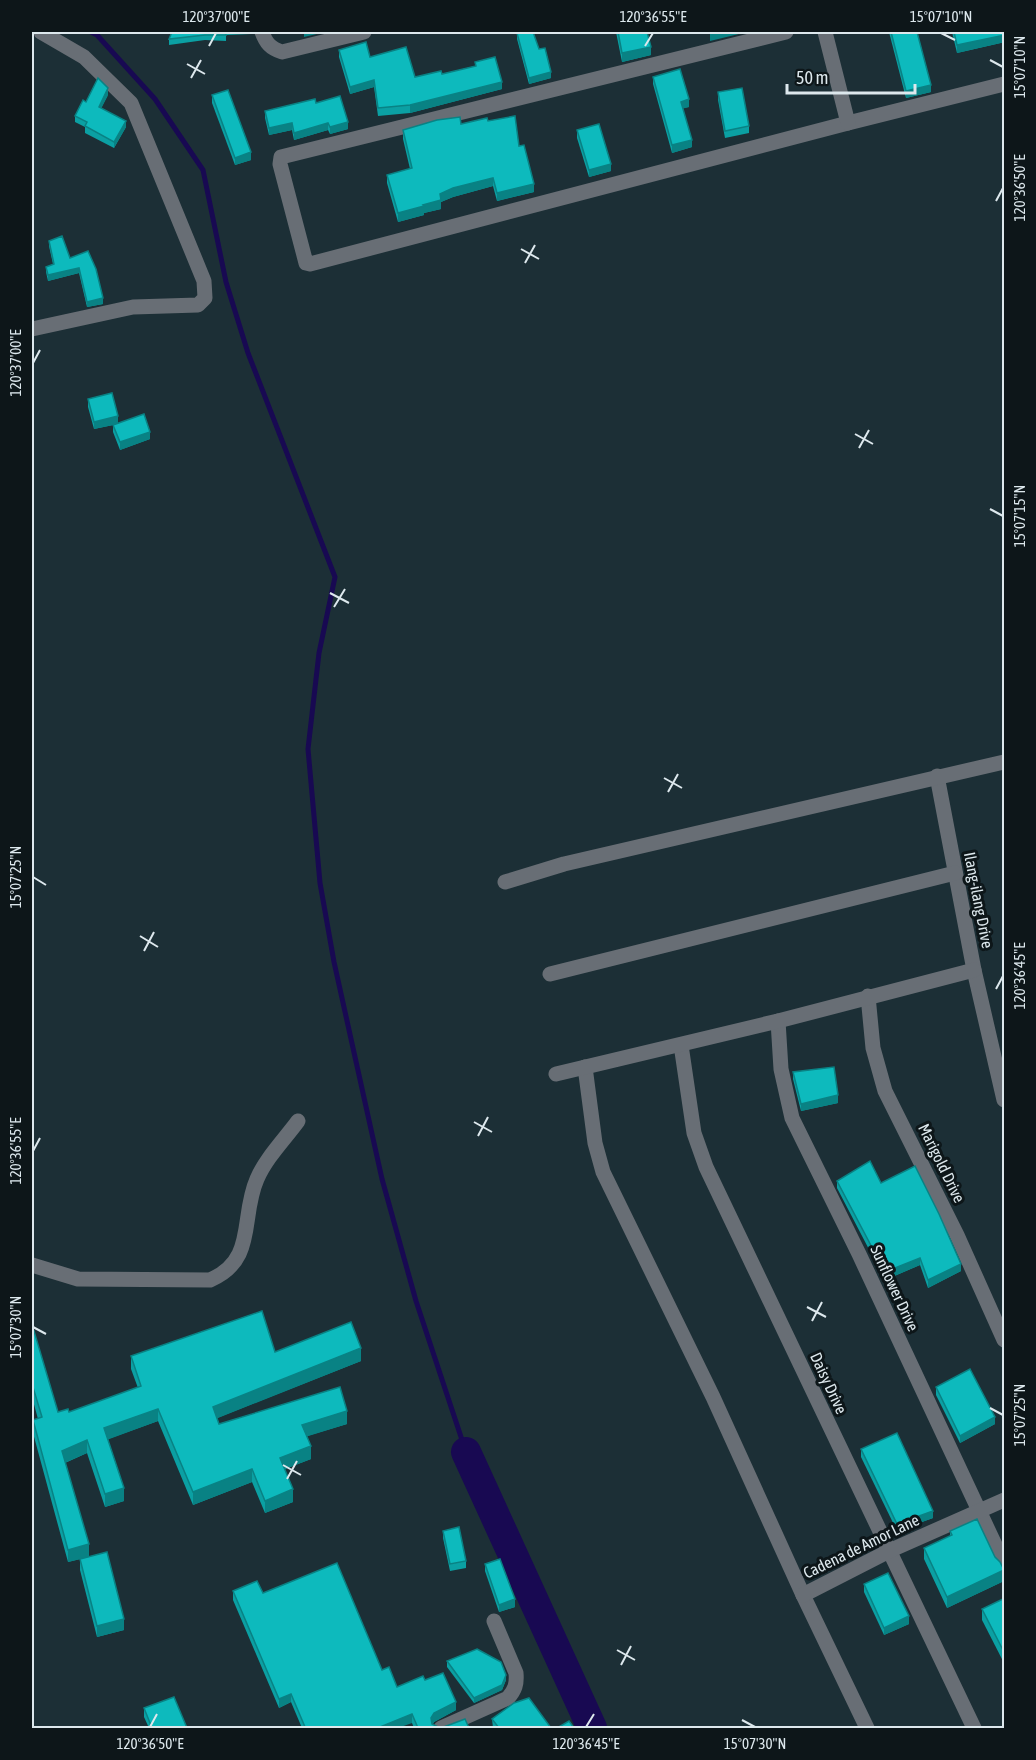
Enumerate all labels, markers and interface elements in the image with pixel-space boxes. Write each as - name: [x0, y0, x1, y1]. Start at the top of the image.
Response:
- text: 120°37'00"E: [182, 8, 250, 25]
- text: 120°36'55"E: [619, 8, 687, 25]
- text: 15°07'10"N: [910, 8, 972, 25]
- text: 15°07'10"N: [1011, 36, 1028, 98]
- scale bar: [787, 57, 914, 95]
- text: 50 m: [796, 67, 828, 88]
- text: 120°36'50"E: [1011, 154, 1028, 222]
- text: 120°37'00"E: [7, 329, 24, 397]
- text: 15°07'15"N: [1011, 485, 1028, 547]
- text: 15°07'25"N: [7, 846, 24, 908]
- street label: Ilang-ilang Drive: [960, 850, 997, 950]
- text: 120°36'45"E: [1011, 942, 1028, 1010]
- text: 120°36'55"E: [7, 1117, 24, 1185]
- street label: Marigold Drive: [914, 1121, 969, 1206]
- street label: Sunflower Drive: [867, 1242, 923, 1334]
- text: 15°07'30"N: [7, 1296, 24, 1358]
- street label: Daisy Drive: [806, 1349, 851, 1417]
- text: 15°07'25"N: [1011, 1384, 1028, 1446]
- street label: Cadena de Amor Lane: [800, 1510, 922, 1582]
- text: 120°36'50"E: [116, 1735, 184, 1752]
- text: 120°36'45"E: [552, 1735, 620, 1752]
- text: 15°07'30"N: [724, 1735, 786, 1752]

